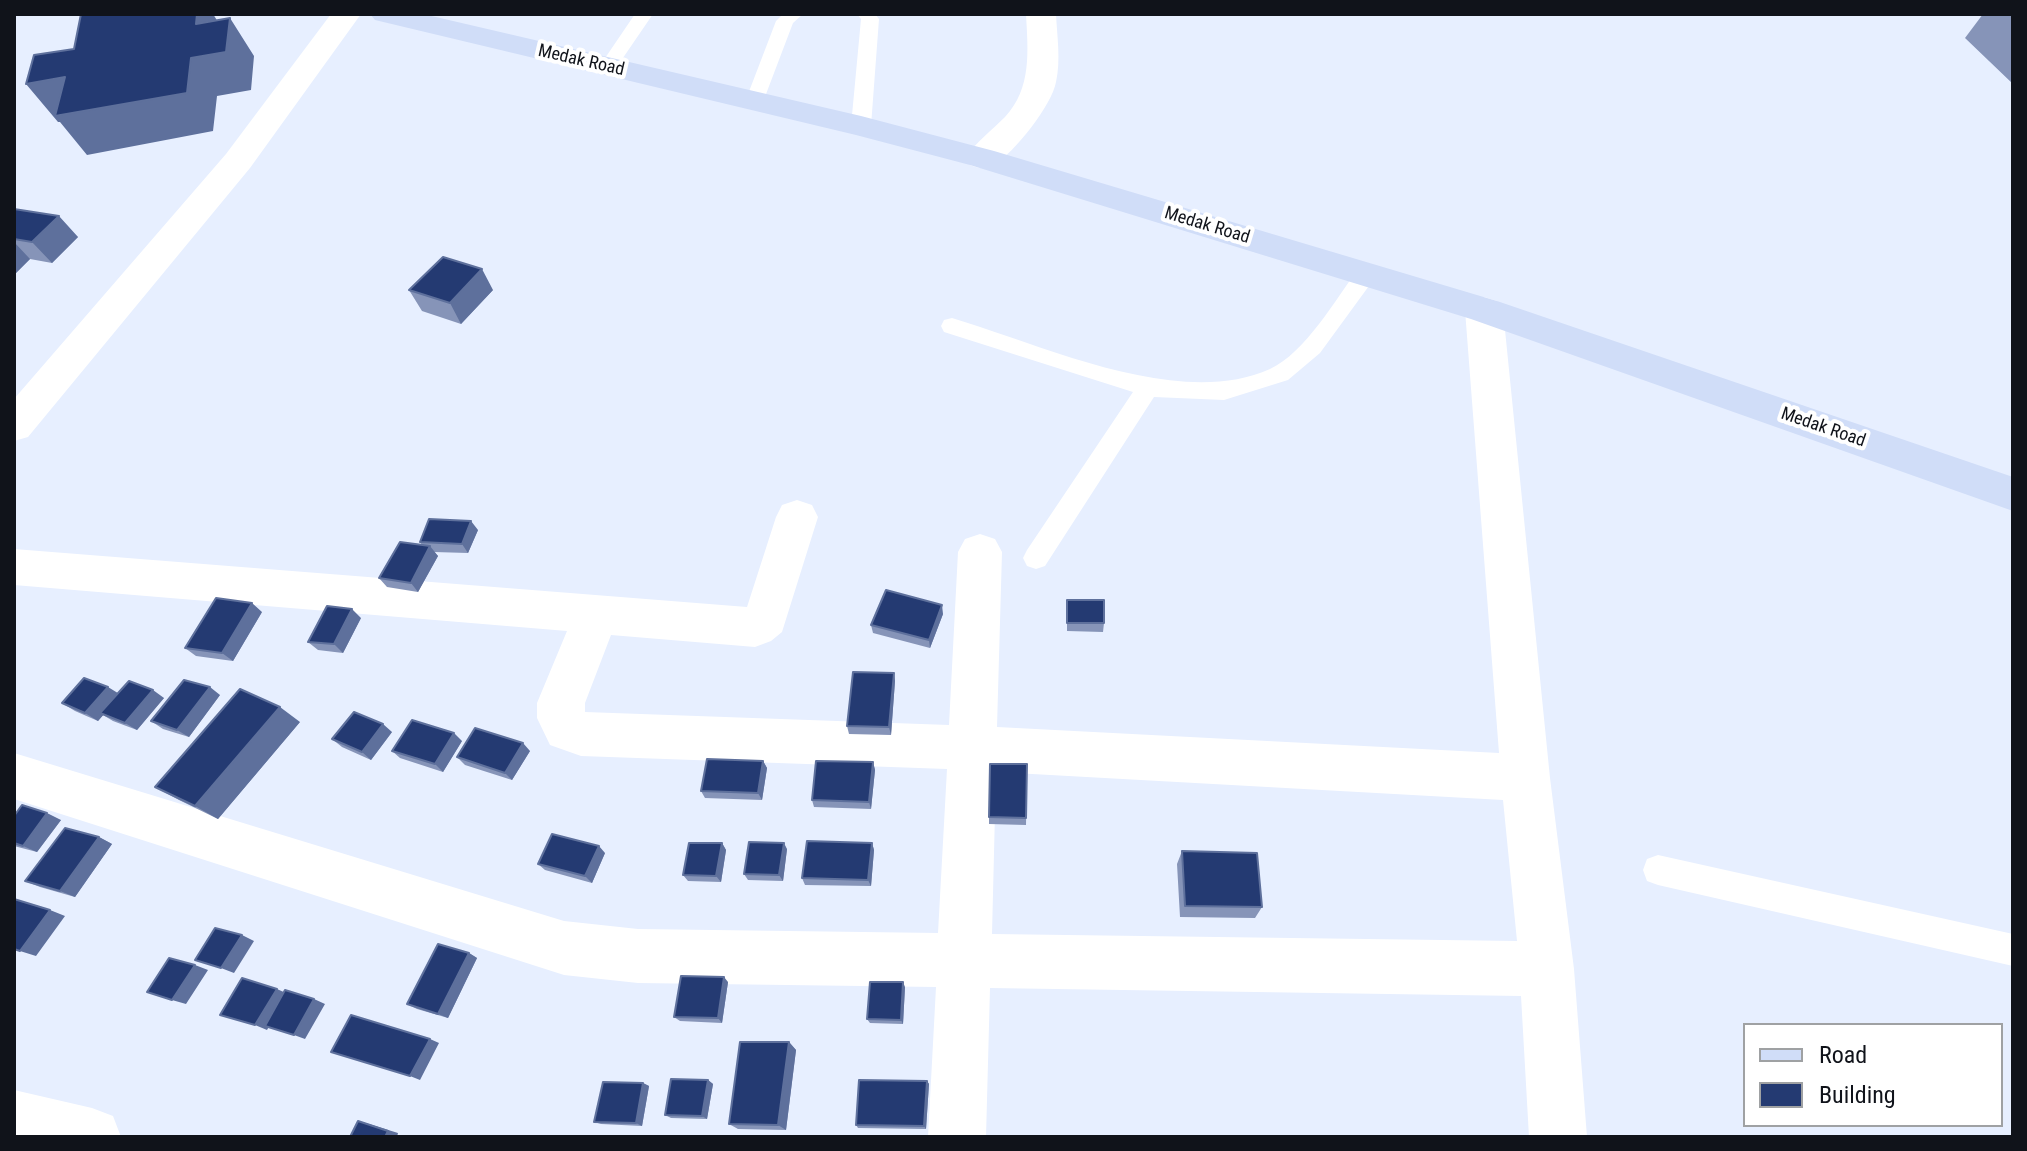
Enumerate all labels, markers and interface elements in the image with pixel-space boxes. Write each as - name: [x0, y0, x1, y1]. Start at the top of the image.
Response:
- street label: Medak Road: [536, 41, 626, 81]
- street label: Medak Road: [1162, 203, 1252, 249]
- street label: Medak Road: [1778, 403, 1868, 453]
- legend: [1743, 1023, 2003, 1127]
- text: Road: [1819, 1041, 1867, 1069]
- text: Building: [1819, 1081, 1896, 1109]

